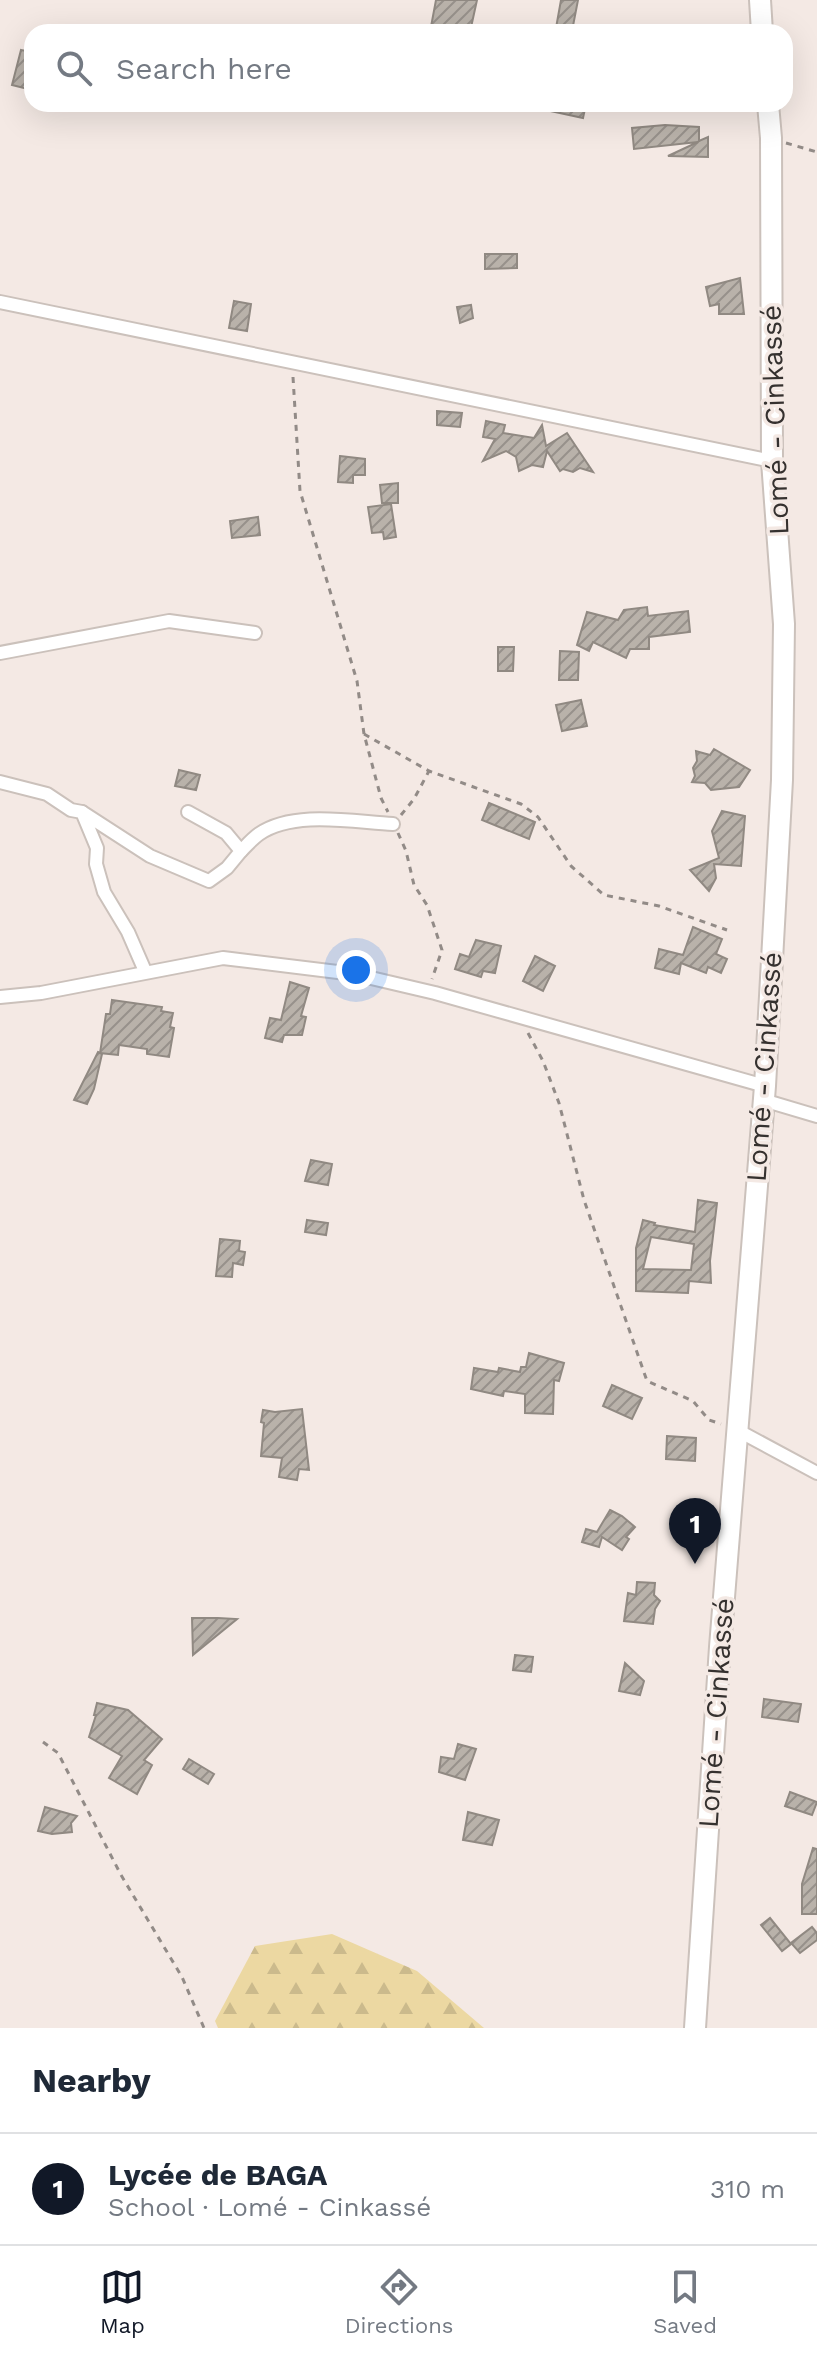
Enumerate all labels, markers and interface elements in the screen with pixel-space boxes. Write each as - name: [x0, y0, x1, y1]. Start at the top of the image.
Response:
- search box: [24, 24, 793, 112]
- icon: search: [52, 46, 96, 90]
- text: Search here: [116, 51, 292, 86]
- street label: Lomé - Cinkassé: [754, 304, 796, 536]
- your location: [336, 950, 376, 990]
- street label: Lomé - Cinkassé: [740, 951, 788, 1183]
- pin: 1: [669, 1498, 721, 1564]
- street label: Lomé - Cinkassé: [692, 1597, 740, 1829]
- text: Nearby: [32, 2060, 151, 2100]
- text: Lycée de BAGA: [108, 2157, 327, 2192]
- text: 1: [52, 2174, 64, 2204]
- text: 310 m: [710, 2174, 785, 2204]
- text: School · Lomé - Cinkassé: [108, 2192, 431, 2222]
- tab: Map: [100, 2265, 145, 2338]
- tab: Directions: [345, 2265, 453, 2338]
- tab: Saved: [653, 2265, 717, 2338]

